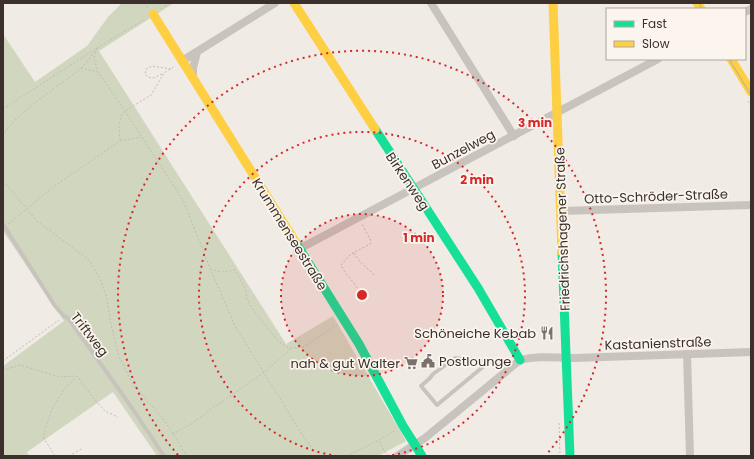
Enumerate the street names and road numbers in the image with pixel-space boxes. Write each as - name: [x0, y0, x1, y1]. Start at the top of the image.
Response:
- street label: Bunzelweg: [428, 125, 498, 174]
- street label: Friedrichshagener Straße: [550, 147, 575, 311]
- street label: Birkenweg: [381, 148, 434, 214]
- street label: Krummenseestraße: [247, 174, 332, 294]
- street label: Otto-Schröder-Straße: [584, 184, 728, 209]
- street label: Triftweg: [66, 308, 113, 360]
- street label: Kastanienstraße: [604, 332, 712, 355]

